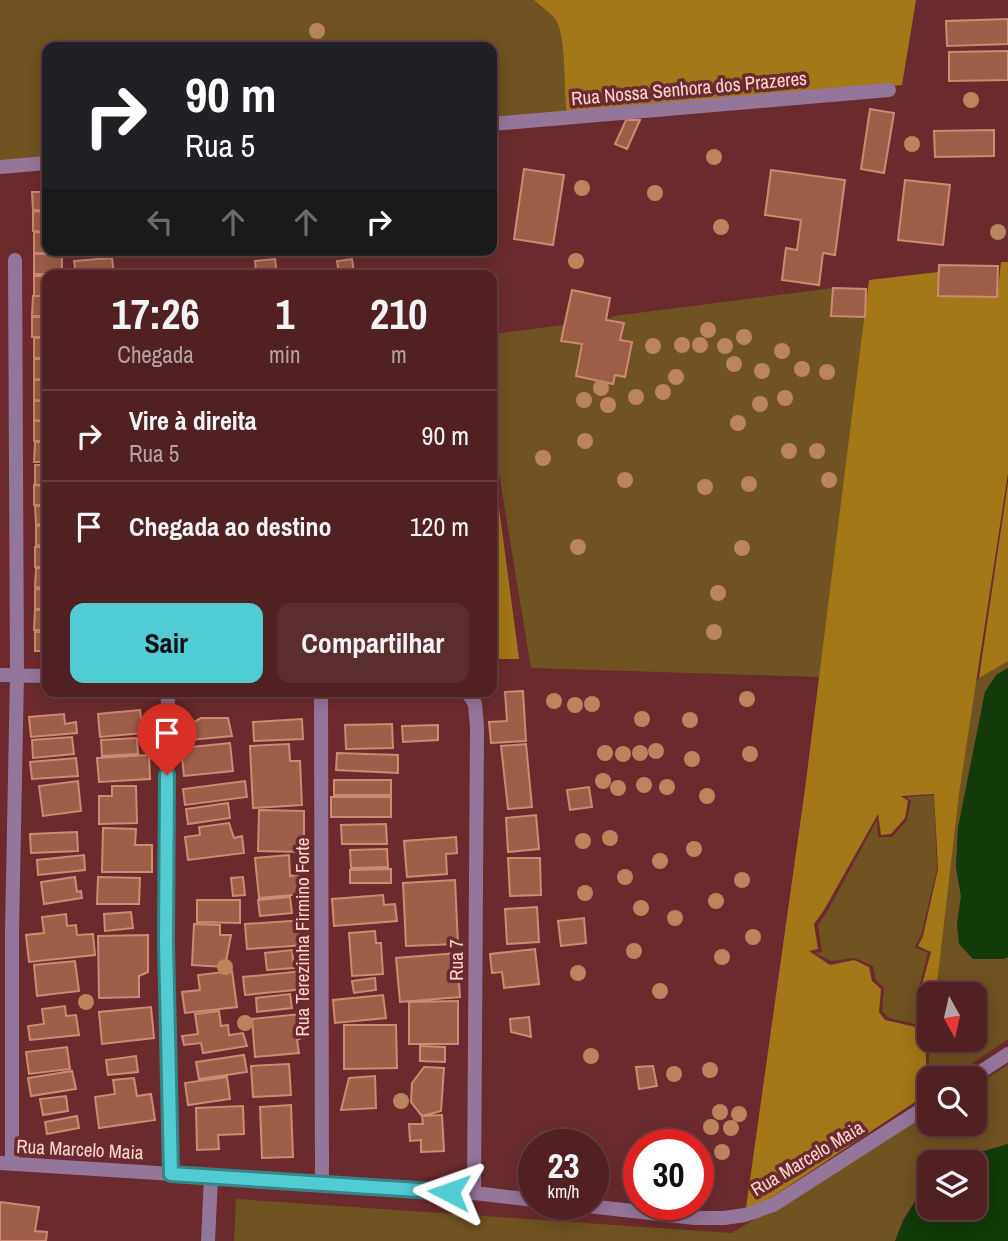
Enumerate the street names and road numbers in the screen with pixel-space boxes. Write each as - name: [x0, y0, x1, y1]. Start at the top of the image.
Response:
- street label: Rua Nossa Senhora dos Prazeres: [570, 65, 808, 111]
- street label: Rua Terezinha Firmino Forte: [289, 837, 315, 1037]
- street label: Rua 7: [443, 939, 469, 981]
- street label: Rua Marcelo Maia: [746, 1114, 869, 1202]
- street label: Rua Marcelo Maia: [16, 1133, 145, 1165]

